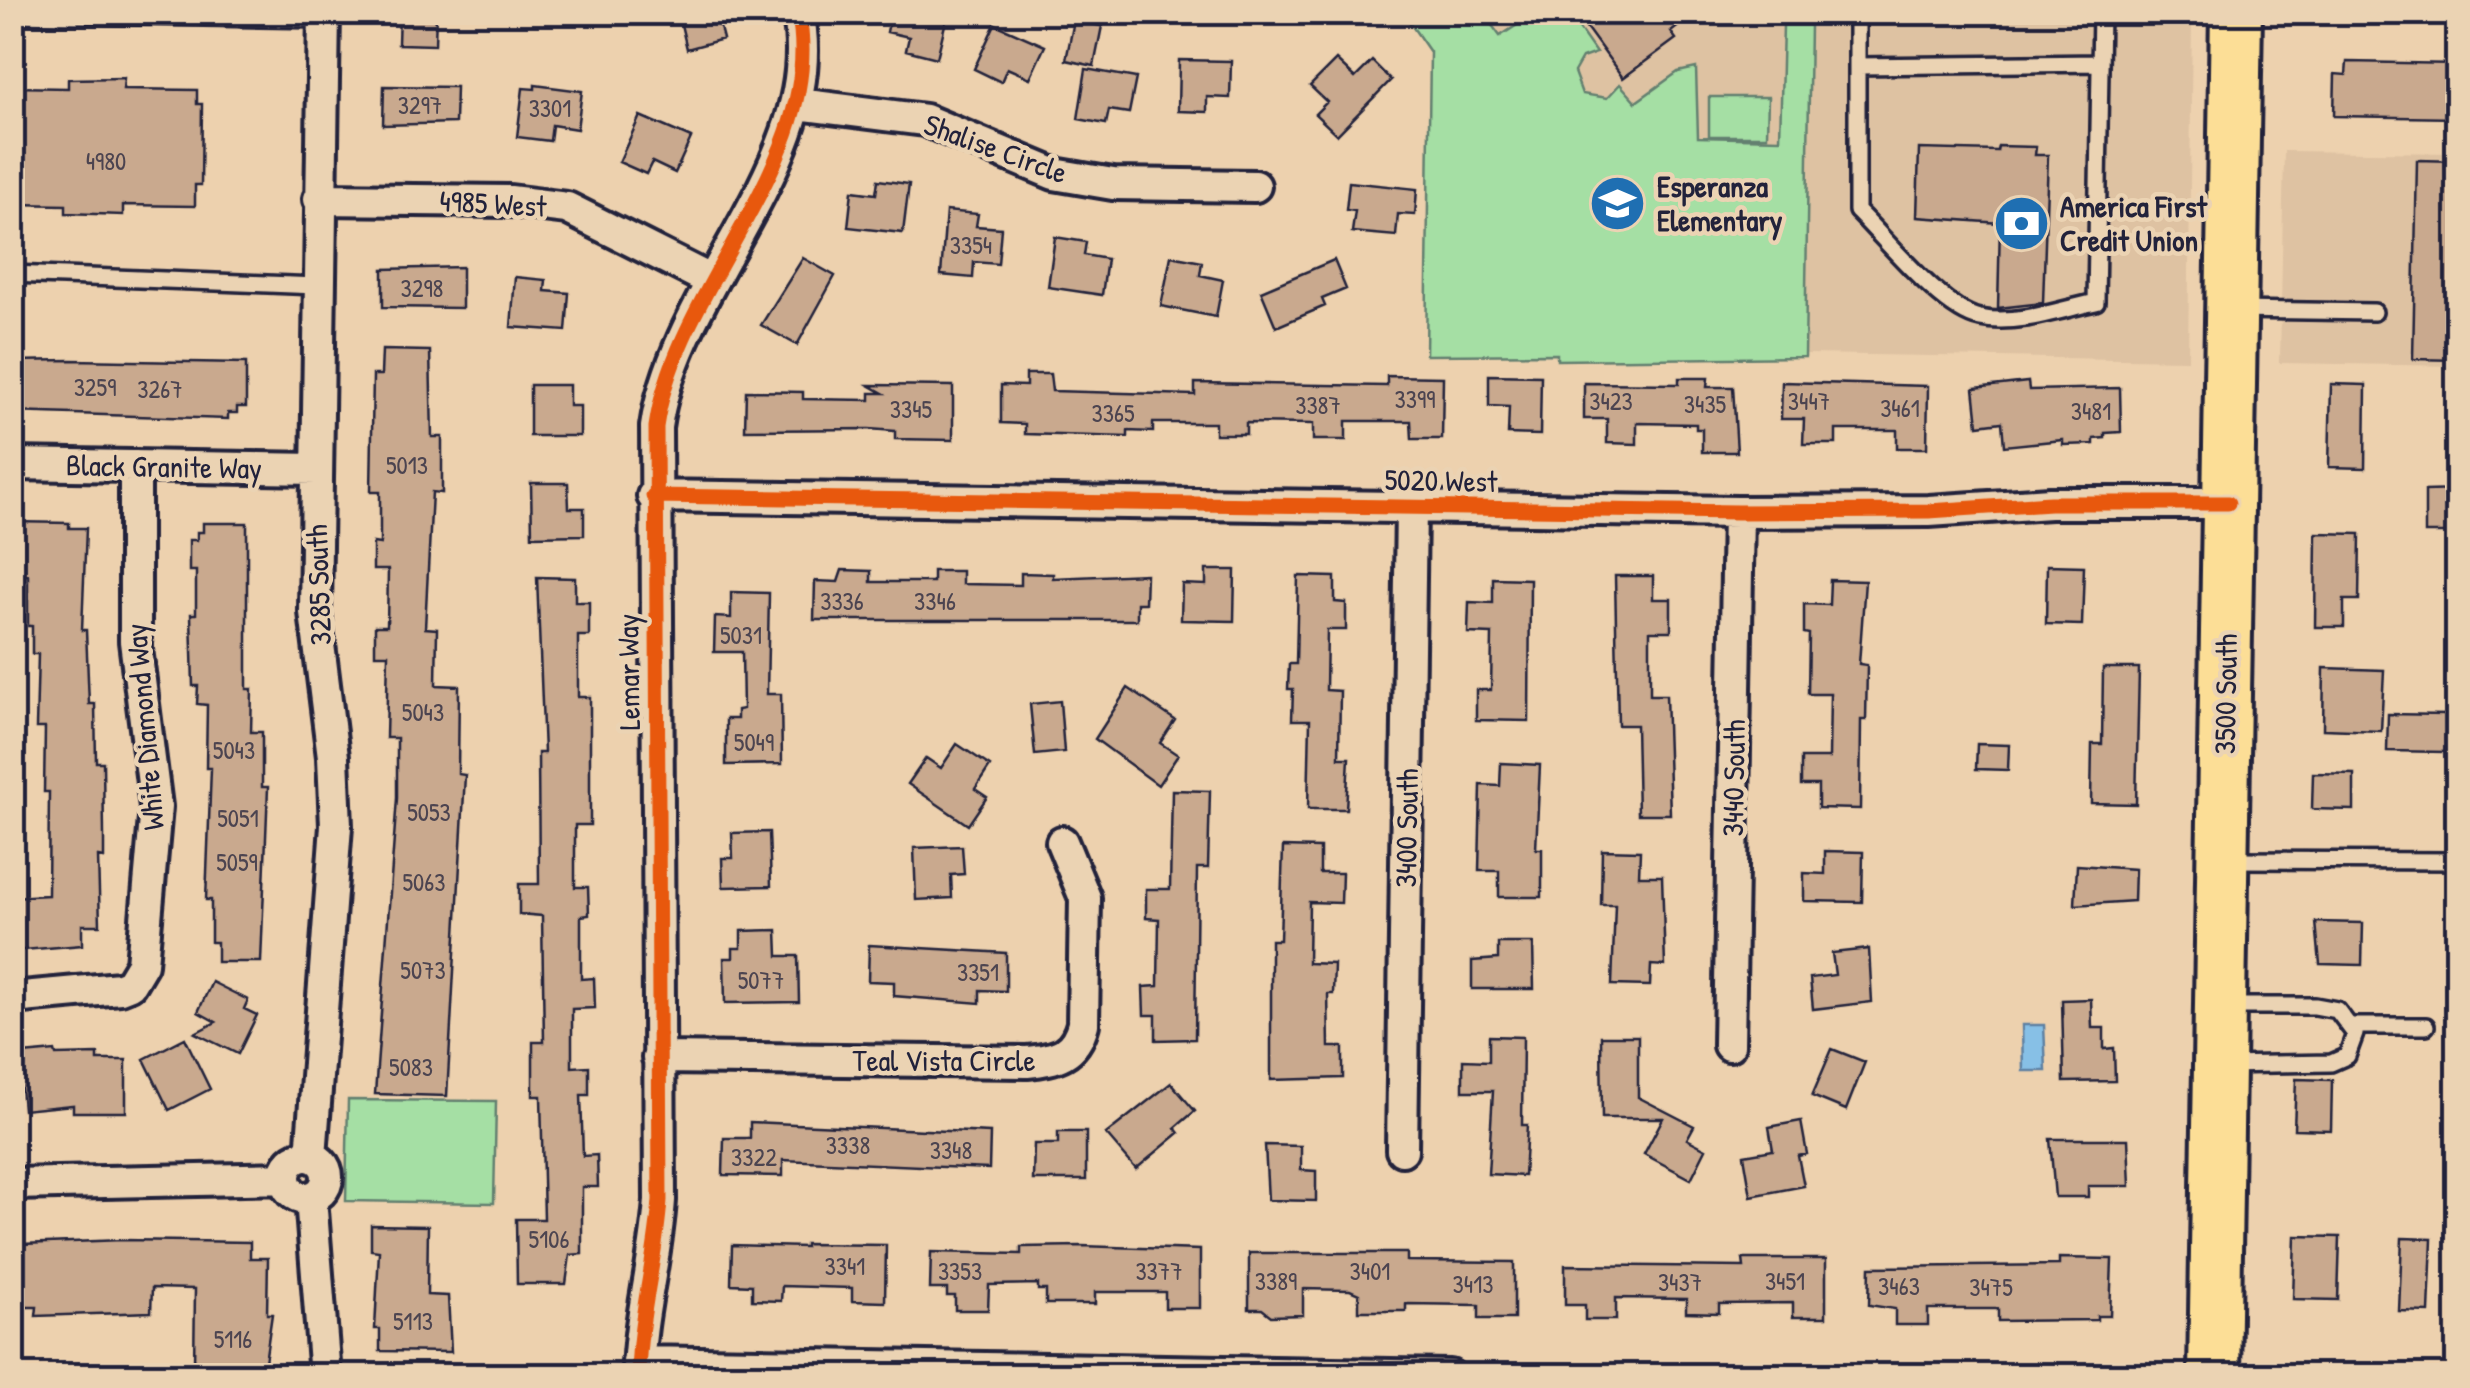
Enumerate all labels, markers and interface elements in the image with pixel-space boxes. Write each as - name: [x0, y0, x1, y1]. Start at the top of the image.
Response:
- house number: 3297: [398, 88, 442, 122]
- house number: 3301: [529, 91, 571, 125]
- street label: Shalise Circle: [919, 104, 1073, 192]
- house number: 4980: [86, 144, 126, 178]
- place label: Esperanza Elementary: [1657, 166, 1783, 241]
- school or university icon: Esperanza Elementary: [1588, 173, 1648, 233]
- street label: 4985 West: [438, 180, 548, 226]
- place label: America First Credit Union: [2060, 186, 2209, 260]
- bank icon: America First Credit Union: [1991, 193, 2051, 253]
- house number: 3354: [950, 228, 992, 262]
- house number: 3298: [401, 271, 443, 305]
- house number: 3259: [74, 370, 116, 404]
- house number: 3267: [137, 372, 183, 406]
- house number: 3399: [1395, 382, 1435, 416]
- house number: 3423: [1589, 384, 1633, 418]
- house number: 3447: [1788, 384, 1830, 418]
- house number: 3435: [1684, 387, 1727, 421]
- house number: 3387: [1295, 388, 1341, 422]
- house number: 3461: [1880, 391, 1920, 425]
- house number: 3345: [890, 392, 933, 426]
- house number: 3481: [2071, 394, 2111, 428]
- house number: 3365: [1092, 396, 1135, 430]
- street label: Black Granite Way: [66, 444, 262, 488]
- house number: 5013: [386, 448, 428, 482]
- street label: 5020 West: [1384, 459, 1498, 501]
- street label: 3285 South: [296, 524, 340, 646]
- house number: 3336: [820, 584, 864, 618]
- house number: 3346: [914, 584, 956, 618]
- street label: Lemar Way: [607, 613, 649, 731]
- house number: 5031: [720, 618, 762, 652]
- street label: White Diamond Way: [115, 622, 173, 832]
- street label: 3500 South: [2204, 633, 2246, 755]
- house number: 5043: [402, 695, 444, 729]
- street label: 3440 South: [1712, 719, 1754, 837]
- house number: 5049: [734, 725, 774, 759]
- house number: 5043: [213, 733, 255, 767]
- street label: 3400 South: [1385, 768, 1427, 888]
- house number: 5053: [407, 795, 451, 829]
- house number: 5051: [217, 801, 259, 835]
- house number: 5059: [216, 845, 258, 879]
- house number: 5063: [403, 865, 445, 899]
- house number: 5073: [400, 953, 446, 987]
- house number: 3351: [957, 955, 999, 989]
- house number: 5077: [738, 963, 784, 997]
- street label: Teal Vista Circle: [853, 1040, 1036, 1080]
- house number: 5083: [389, 1050, 433, 1084]
- house number: 3338: [826, 1128, 870, 1162]
- house number: 3348: [930, 1133, 972, 1167]
- house number: 3322: [731, 1140, 777, 1174]
- house number: 5106: [529, 1222, 569, 1256]
- house number: 3341: [825, 1249, 865, 1283]
- house number: 3353: [938, 1254, 982, 1288]
- house number: 3377: [1135, 1254, 1183, 1288]
- house number: 3401: [1350, 1254, 1390, 1288]
- house number: 3389: [1255, 1264, 1297, 1298]
- house number: 3451: [1765, 1264, 1805, 1298]
- house number: 3437: [1658, 1265, 1702, 1299]
- house number: 3413: [1453, 1267, 1493, 1301]
- house number: 3463: [1878, 1269, 1920, 1303]
- house number: 3475: [1969, 1270, 2013, 1304]
- house number: 5113: [393, 1304, 433, 1338]
- house number: 5116: [214, 1322, 252, 1356]

